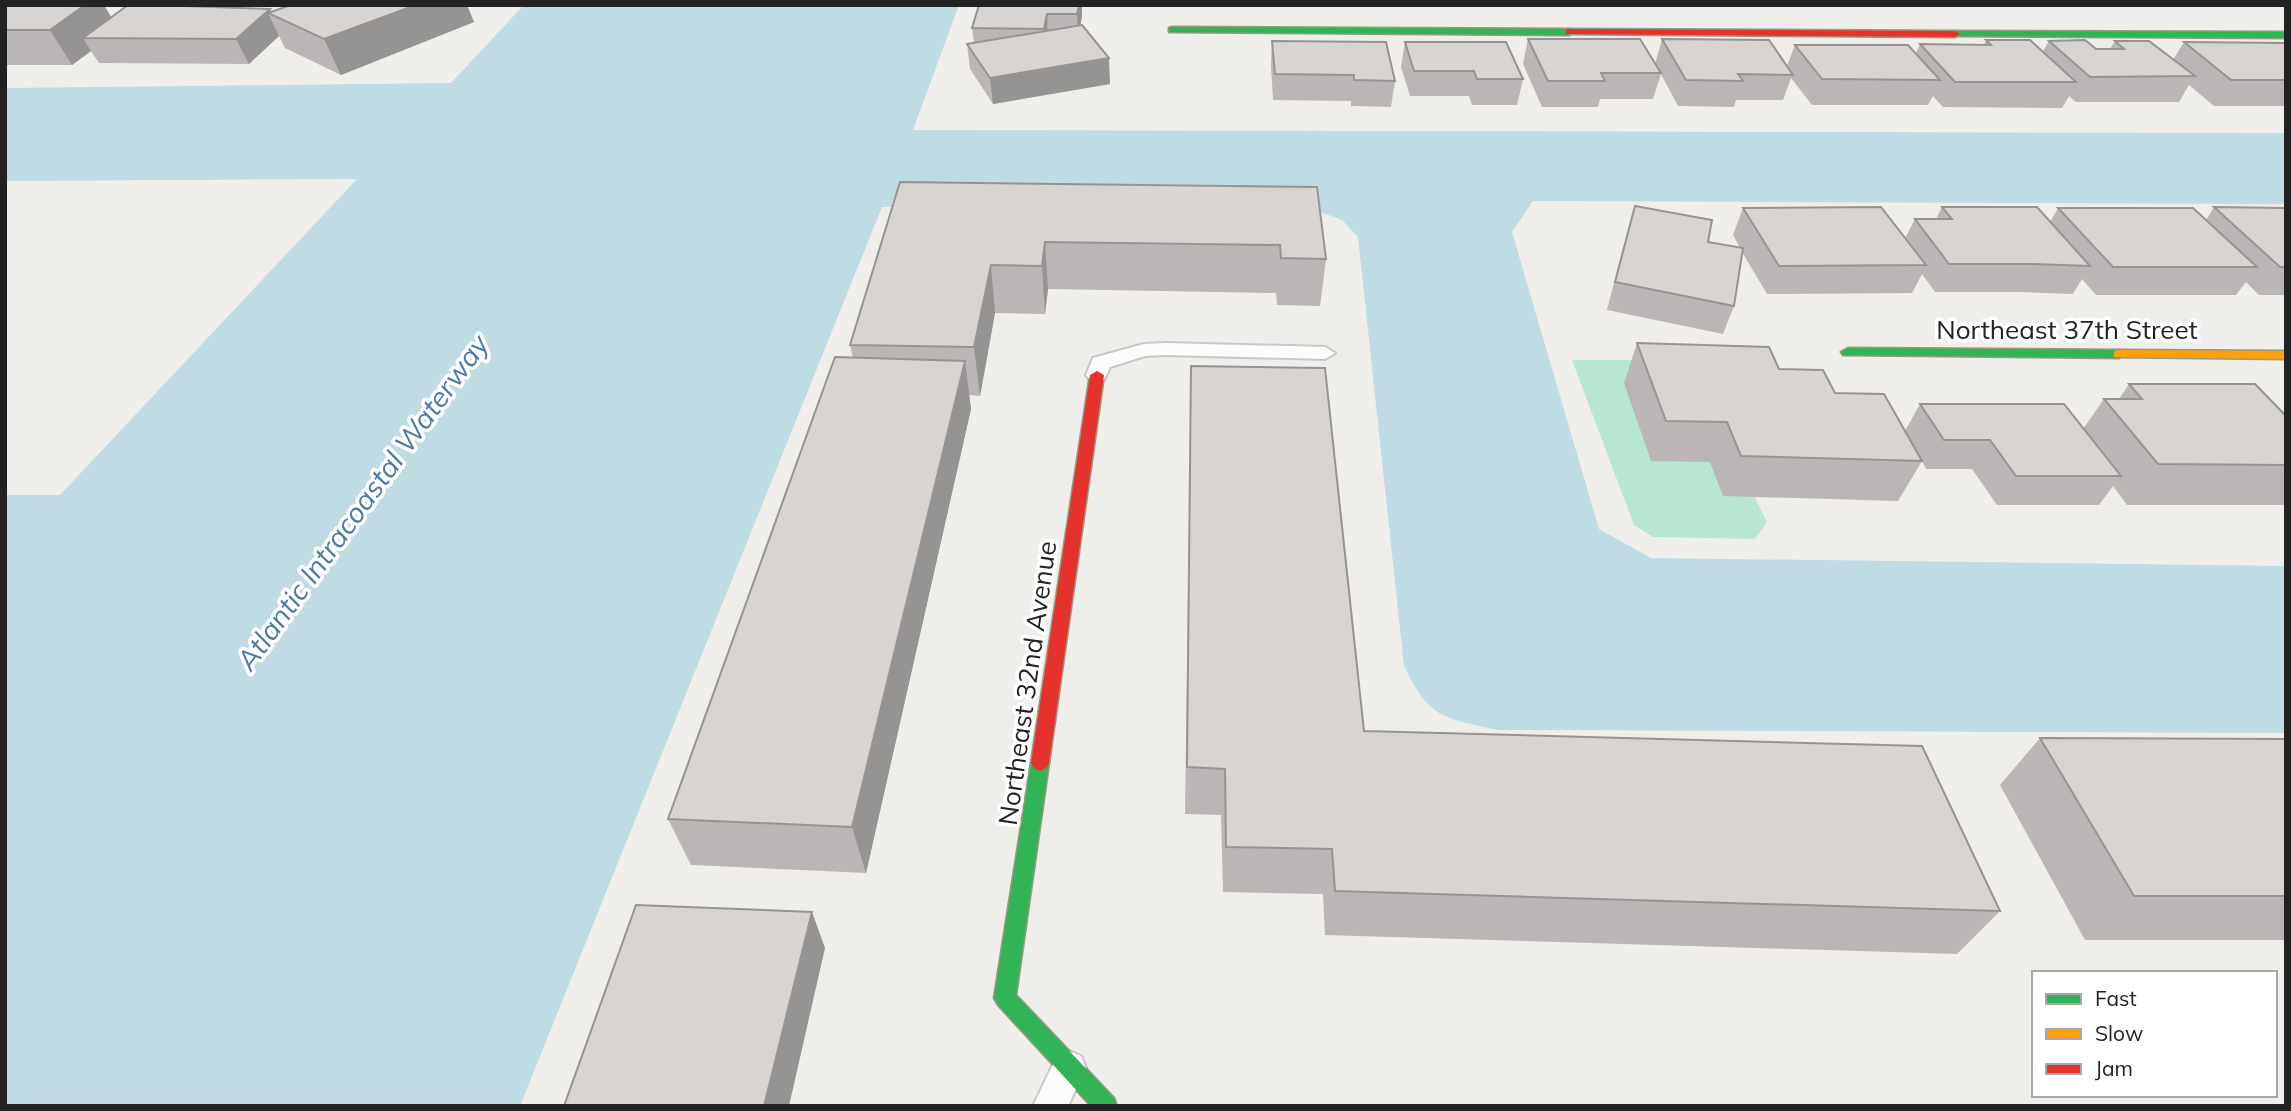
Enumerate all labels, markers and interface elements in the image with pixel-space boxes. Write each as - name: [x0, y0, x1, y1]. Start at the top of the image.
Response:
- street label: Northeast 37th Street: [1936, 313, 2198, 346]
- water label: Atlantic Intracoastal Waterway: [228, 326, 496, 677]
- street label: Northeast 32nd Avenue: [991, 539, 1063, 827]
- legend: [2032, 971, 2277, 1097]
- text: Fast: [2095, 985, 2137, 1011]
- text: Slow: [2095, 1020, 2143, 1046]
- text: Jam: [2095, 1055, 2133, 1081]

